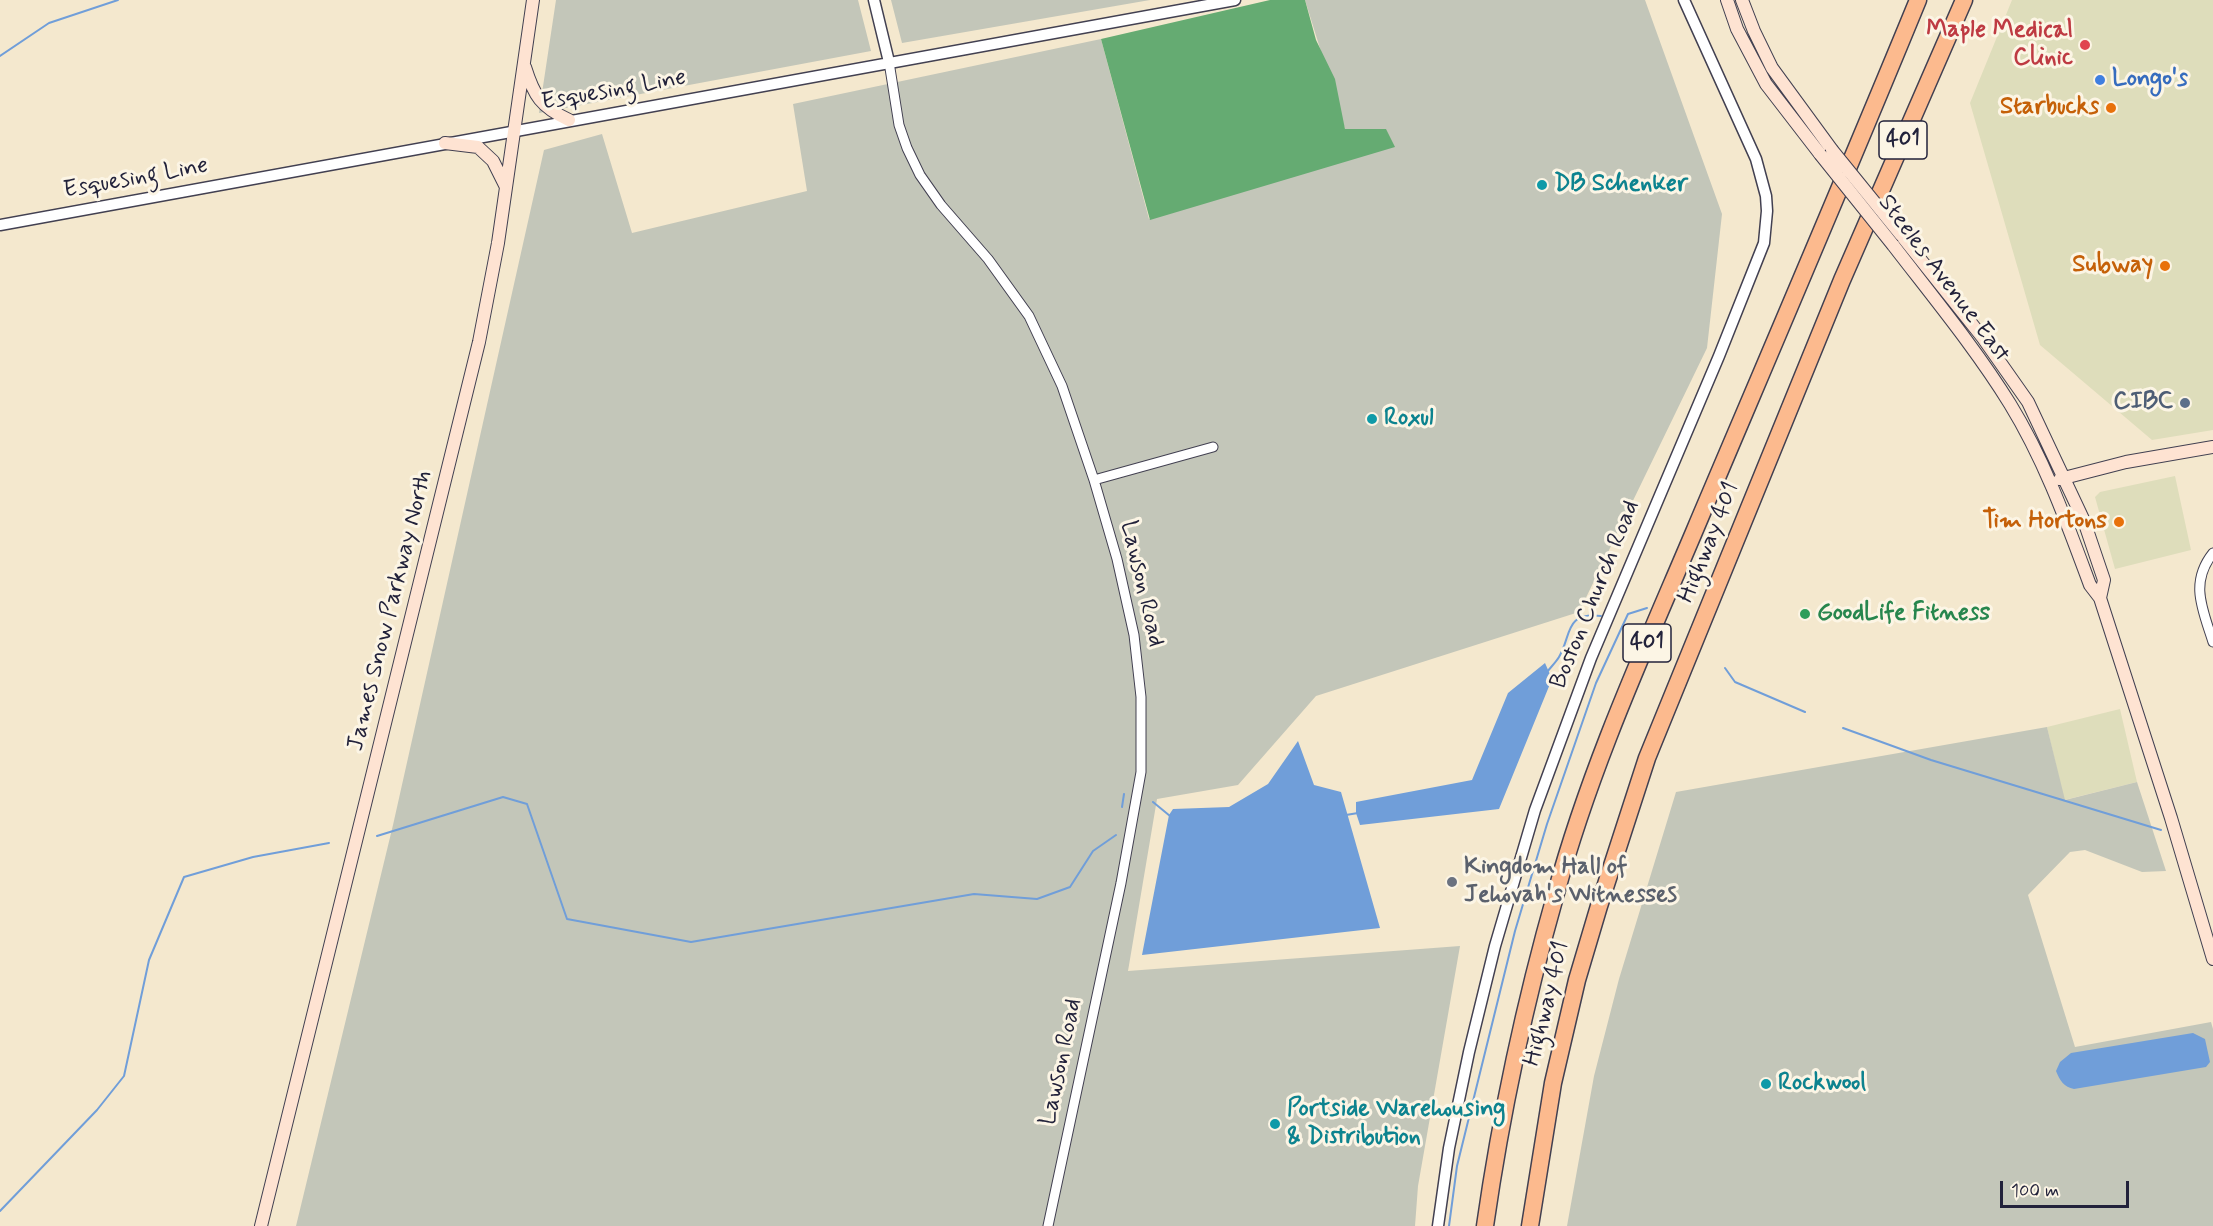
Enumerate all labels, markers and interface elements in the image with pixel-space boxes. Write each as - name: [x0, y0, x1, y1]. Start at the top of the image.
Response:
- place label: Maple Medical Clinic: [1926, 17, 2073, 73]
- marker: Maple Medical Clinic: [2078, 38, 2092, 52]
- street label: Esquesing Line: [539, 64, 689, 118]
- place label: Longo's: [2112, 66, 2188, 94]
- marker: Longo's: [2093, 73, 2107, 87]
- place label: Starbucks: [2000, 94, 2099, 122]
- marker: Starbucks: [2104, 101, 2118, 115]
- road number: 401: [1879, 121, 1927, 159]
- street label: Esquesing Line: [61, 152, 211, 206]
- place label: DB Schenker: [1554, 171, 1688, 199]
- marker: DB Schenker: [1535, 178, 1549, 192]
- street label: Steeles Avenue East: [1871, 190, 2015, 368]
- place label: Subway: [2072, 252, 2153, 280]
- marker: Subway: [2158, 259, 2172, 273]
- place label: CIBC: [2113, 389, 2173, 417]
- marker: CIBC: [2178, 396, 2192, 410]
- place label: Roxul: [1384, 405, 1434, 433]
- marker: Roxul: [1365, 412, 1379, 426]
- street label: James Snow Parkway North: [342, 468, 440, 754]
- street label: Highway 401: [1673, 479, 1747, 607]
- street label: Boston Church Road: [1545, 497, 1647, 693]
- place label: Tim Hortons: [1983, 508, 2107, 536]
- marker: Tim Hortons: [2112, 515, 2126, 529]
- street label: Lawson Road: [1113, 518, 1169, 650]
- place label: GoodLife Fitness: [1817, 600, 1990, 628]
- marker: GoodLife Fitness: [1798, 607, 1812, 621]
- road number: 401: [1623, 624, 1671, 662]
- place label: Kingdom Hall of Jehovah's Witnesses: [1464, 854, 1677, 910]
- marker: Kingdom Hall of Jehovah's Witnesses: [1445, 875, 1459, 889]
- street label: Highway 401: [1519, 939, 1577, 1069]
- street label: Lawson Road: [1035, 996, 1089, 1128]
- place label: Rockwool: [1778, 1070, 1866, 1098]
- marker: Rockwool: [1759, 1077, 1773, 1091]
- place label: Portside Warehousing & Distribution: [1287, 1096, 1505, 1152]
- marker: Portside Warehousing & Distribution: [1268, 1117, 1282, 1131]
- scale bar: [2003, 1169, 2132, 1207]
- text: 100 m: [2011, 1179, 2059, 1203]

